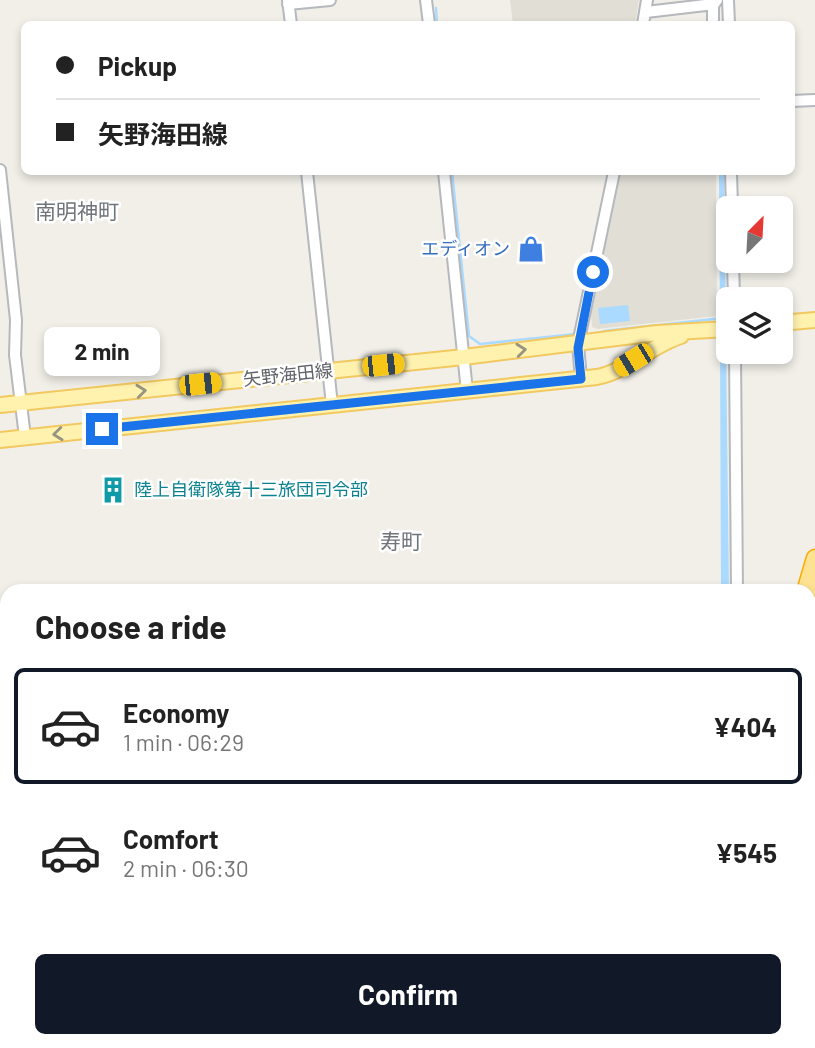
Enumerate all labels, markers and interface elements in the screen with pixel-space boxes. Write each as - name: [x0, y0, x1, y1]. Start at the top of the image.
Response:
- text: Pickup: [98, 50, 177, 81]
- text: 矢野海田線: [98, 118, 228, 149]
- north arrow: [716, 196, 793, 273]
- map controls: [716, 196, 793, 364]
- district label: 南明神町: [35, 198, 119, 223]
- shop icon: エディオン: [516, 234, 546, 264]
- place label: エディオン: [421, 237, 510, 259]
- route start: [577, 256, 609, 288]
- button: layers: [716, 287, 793, 364]
- callout: 2 min: [44, 328, 160, 376]
- text: 2 min: [74, 337, 130, 365]
- car: [610, 340, 657, 380]
- one-way arrow: [515, 343, 527, 358]
- car: [362, 352, 405, 378]
- street label: 矢野海田線: [242, 358, 334, 390]
- car: [179, 371, 222, 397]
- one-way arrow: [135, 383, 147, 398]
- route end: [86, 413, 118, 445]
- one-way arrow: [53, 426, 64, 441]
- building icon: 陸上自衛隊第十三旅団司令部: [98, 475, 128, 505]
- place label: 陸上自衛隊第十三旅団司令部: [134, 478, 368, 500]
- district label: 寿町: [380, 528, 422, 553]
- text: Choose a ride: [35, 607, 227, 645]
- icon: car: [39, 695, 102, 758]
- text: Economy: [123, 697, 229, 728]
- text: ¥404: [713, 711, 777, 742]
- text: 1 min · 06:29: [123, 728, 244, 756]
- icon: car: [39, 821, 102, 884]
- text: Comfort: [123, 823, 219, 854]
- text: ¥545: [715, 837, 777, 868]
- text: 2 min · 06:30: [123, 854, 249, 882]
- button: Confirm: [35, 954, 781, 1034]

